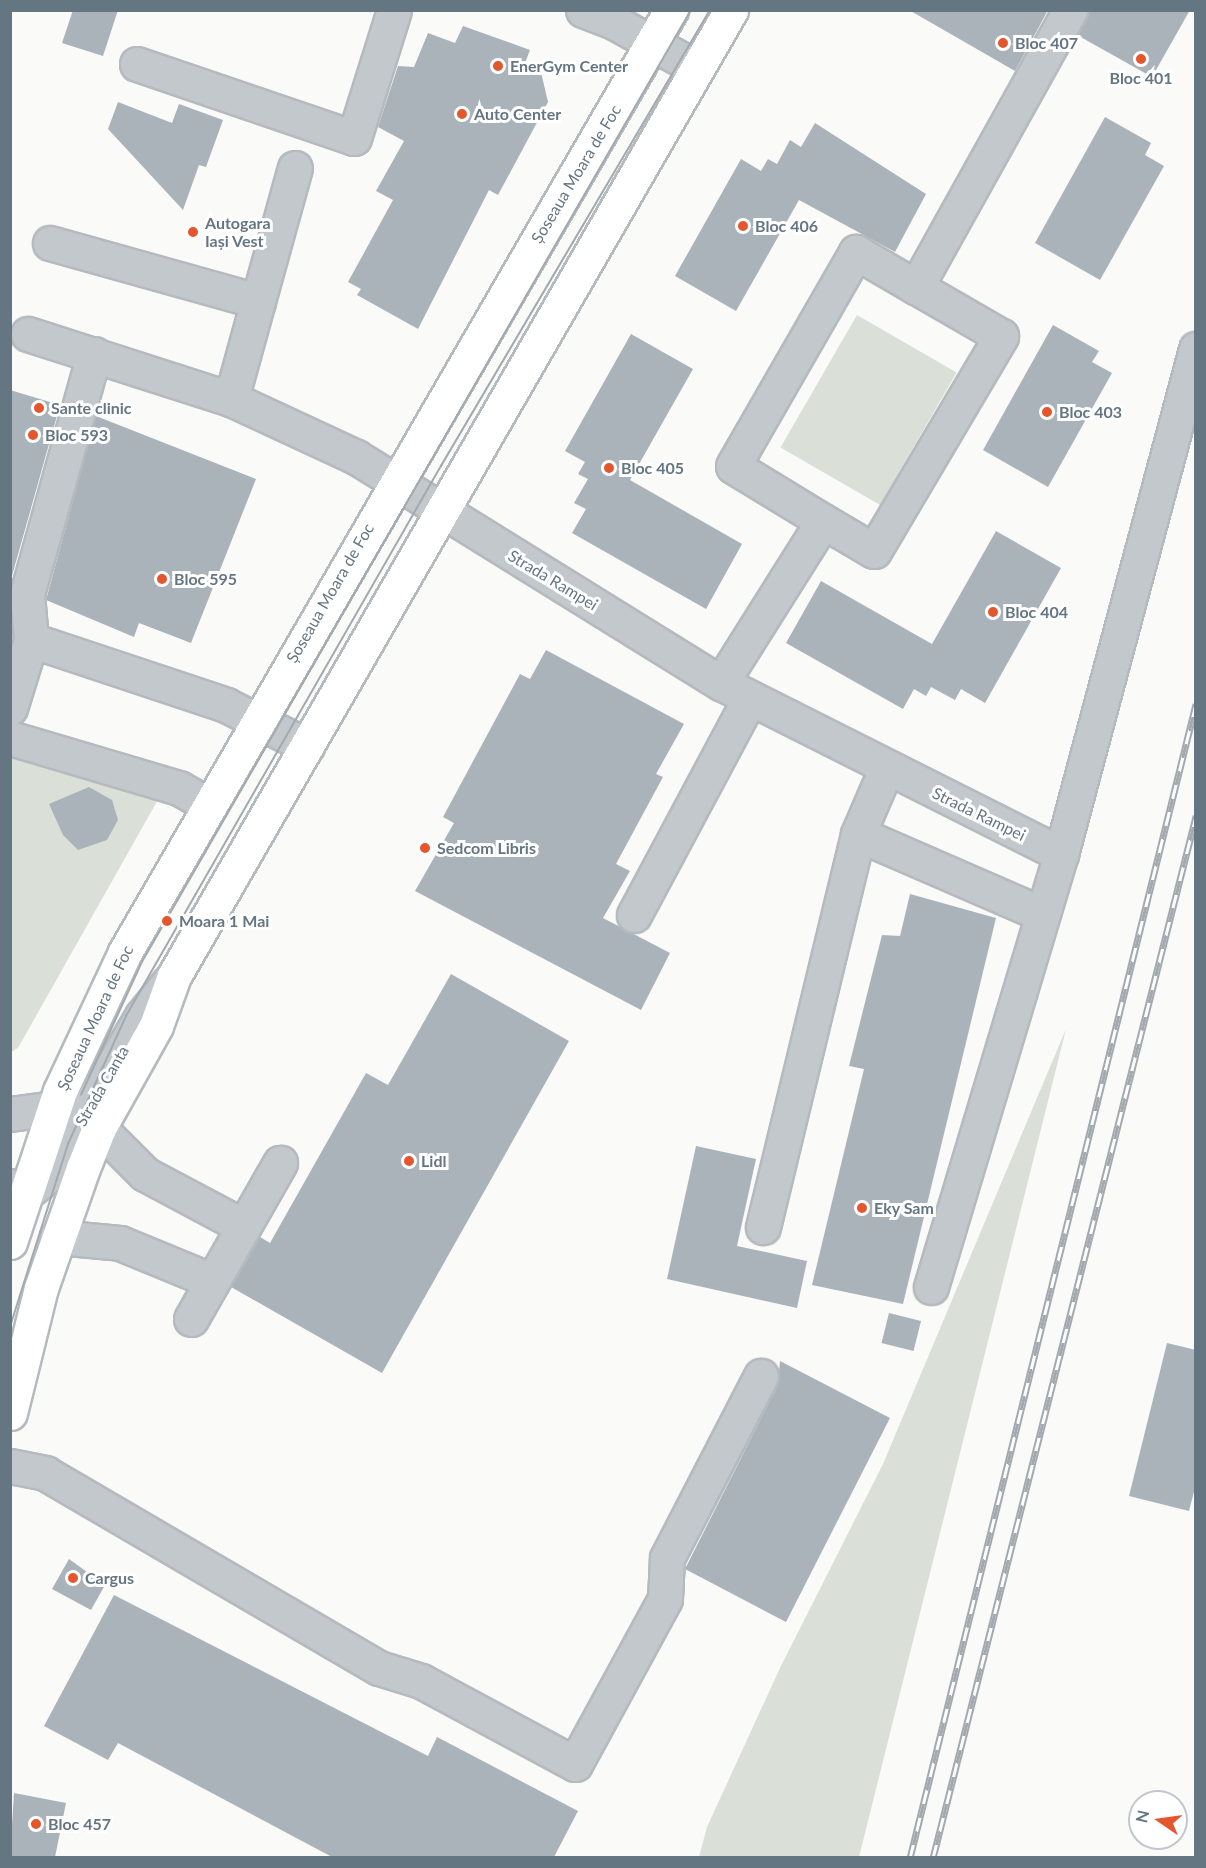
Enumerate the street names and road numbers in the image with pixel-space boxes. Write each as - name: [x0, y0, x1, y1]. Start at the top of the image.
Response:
- street label: Șoseaua Moara de Foc: [527, 101, 625, 247]
- street label: Șoseaua Moara de Foc: [282, 520, 378, 666]
- street label: Strada Rampei: [505, 546, 601, 614]
- street label: Strada Rampei: [929, 783, 1029, 845]
- street label: Șoseaua Moara de Foc: [53, 942, 137, 1094]
- street label: Strada Canta: [71, 1042, 133, 1130]

